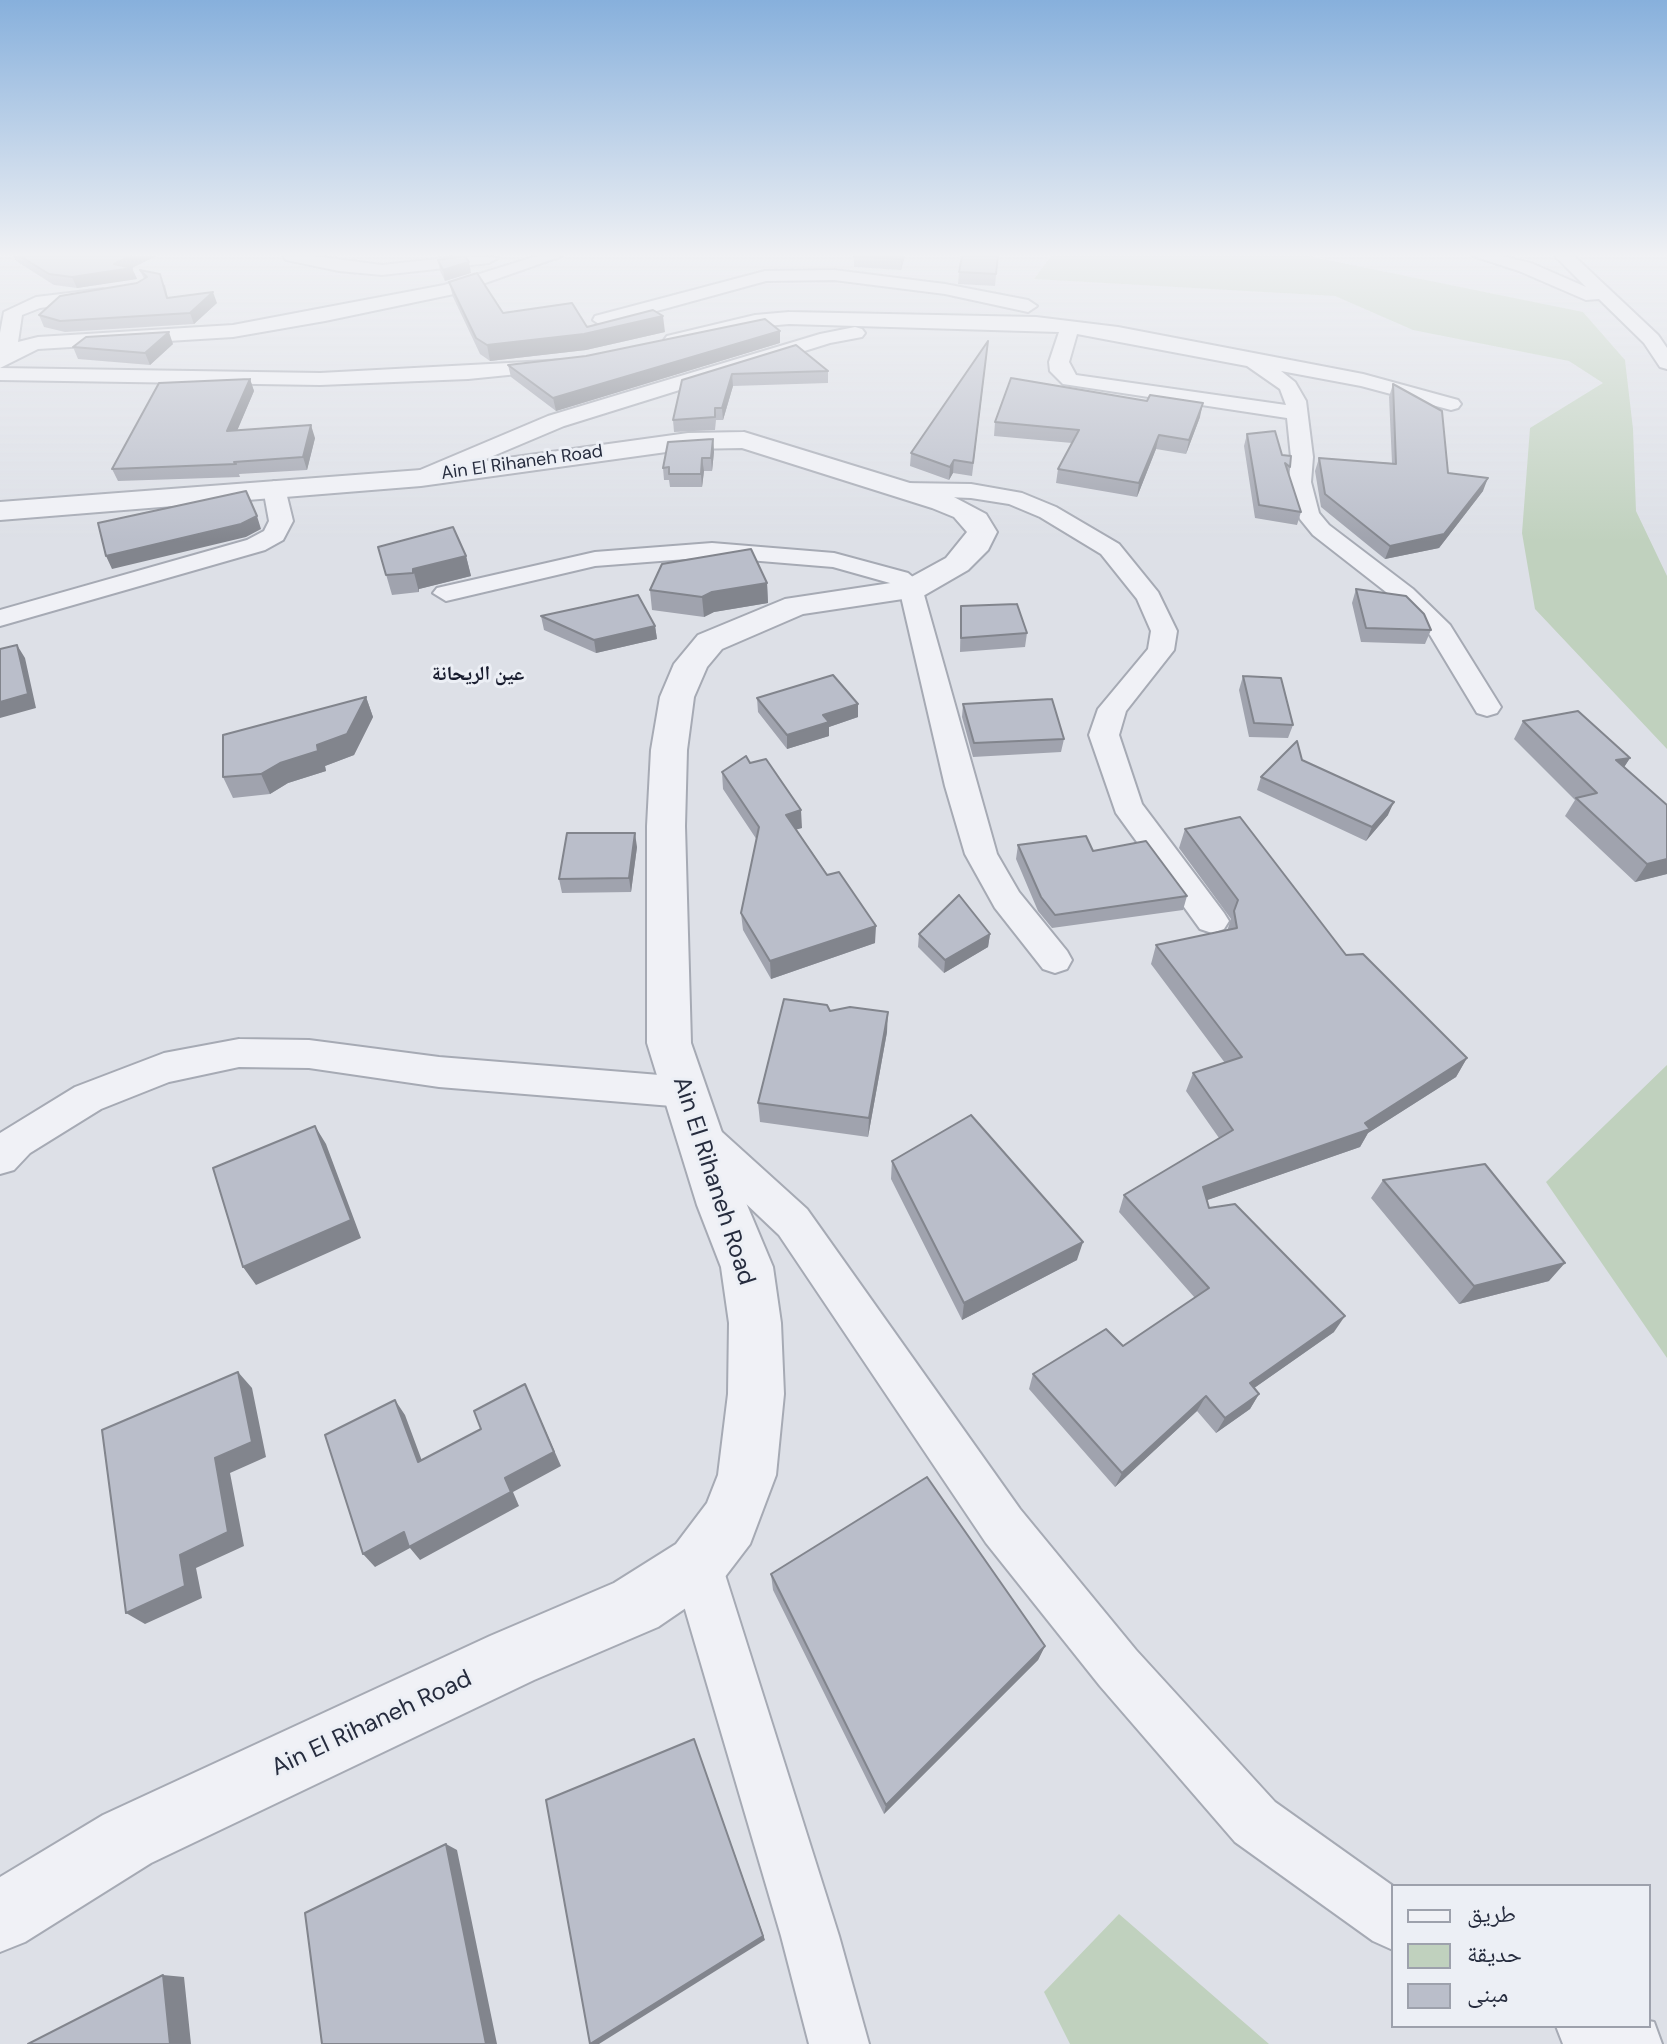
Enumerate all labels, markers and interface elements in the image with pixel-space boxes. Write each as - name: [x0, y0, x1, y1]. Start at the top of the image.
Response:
- street label: Ain El Rihaneh Road: [440, 441, 604, 485]
- district label: عين الريحانة: [432, 663, 524, 687]
- street label: Ain El Rihaneh Road: [666, 1073, 760, 1289]
- street label: Ain El Rihaneh Road: [267, 1665, 477, 1783]
- legend: [1391, 1884, 1651, 2028]
- text: طريق: [1467, 1898, 1516, 1929]
- text: حديقة: [1467, 1938, 1522, 1969]
- text: مبنى: [1467, 1978, 1508, 2009]

